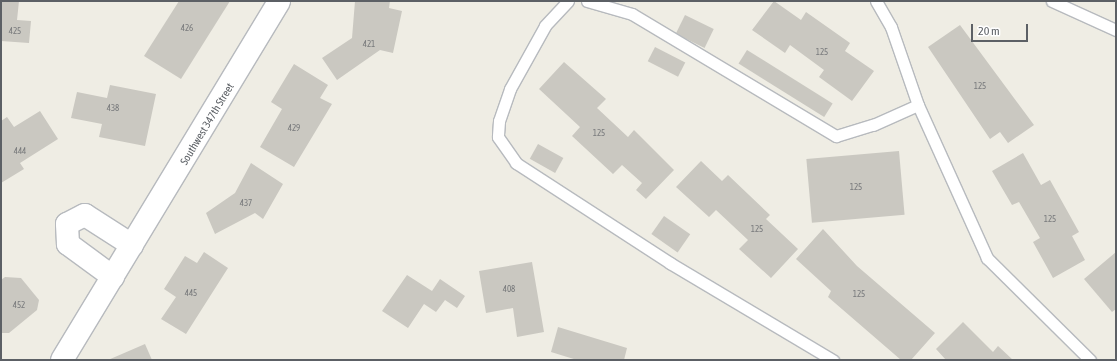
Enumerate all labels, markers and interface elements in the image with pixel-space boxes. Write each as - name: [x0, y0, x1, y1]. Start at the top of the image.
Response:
- scale bar: [973, 16, 1030, 42]
- house number: 426: [181, 23, 193, 33]
- text: 20 m: [978, 24, 1000, 38]
- house number: 425: [9, 26, 21, 36]
- house number: 421: [363, 39, 375, 49]
- house number: 125: [816, 47, 828, 57]
- street label: Southwest 347th Street: [177, 81, 237, 167]
- house number: 125: [974, 81, 986, 91]
- house number: 438: [107, 103, 119, 113]
- house number: 429: [288, 123, 300, 133]
- house number: 125: [593, 128, 605, 138]
- house number: 444: [14, 146, 26, 156]
- house number: 125: [850, 182, 862, 192]
- house number: 437: [240, 198, 252, 208]
- house number: 125: [1044, 214, 1056, 224]
- house number: 125: [751, 224, 763, 234]
- house number: 408: [503, 284, 515, 294]
- house number: 445: [185, 288, 197, 298]
- house number: 125: [853, 289, 865, 299]
- house number: 452: [13, 300, 25, 310]

